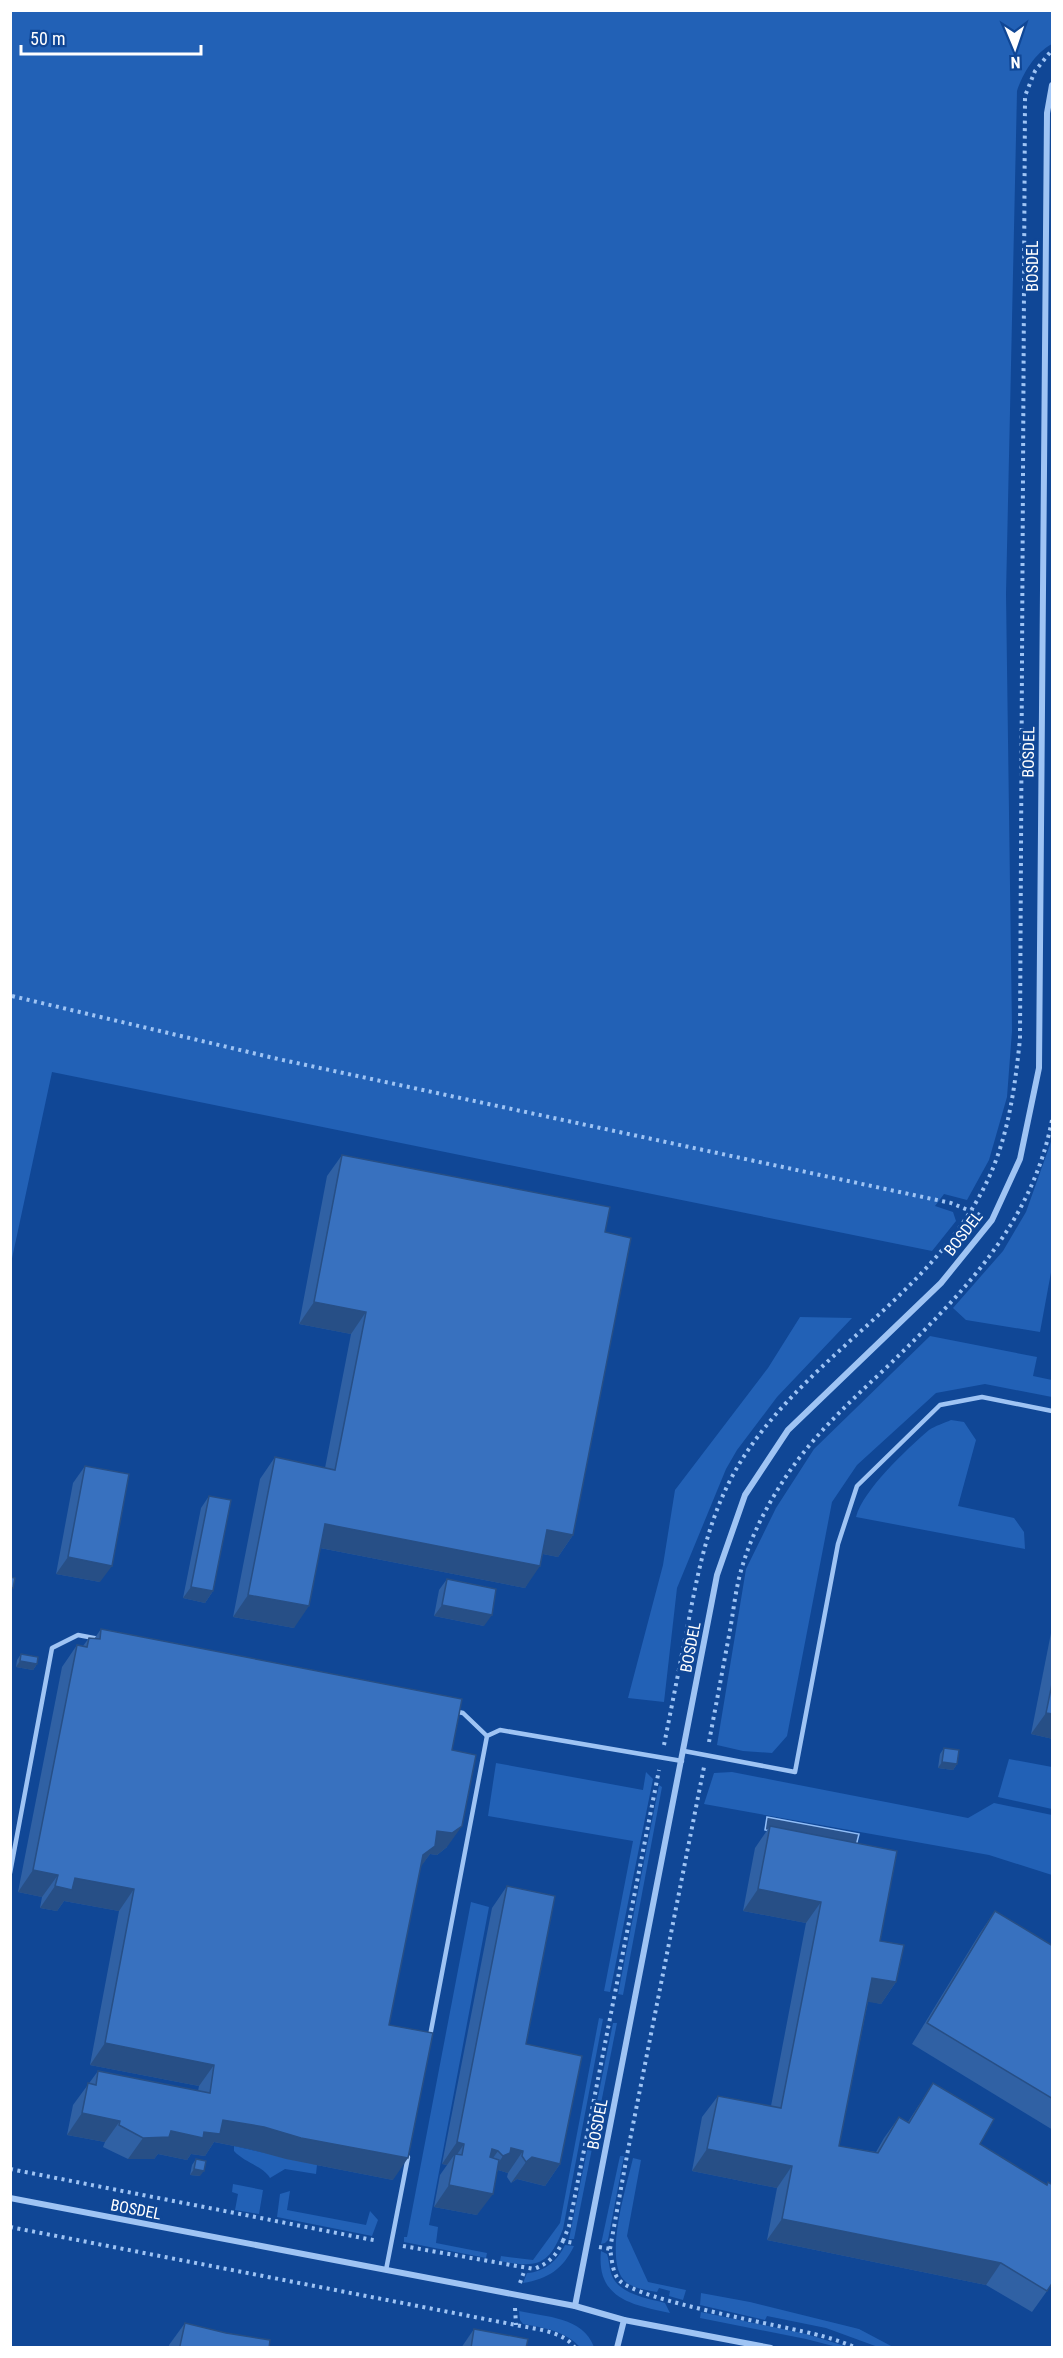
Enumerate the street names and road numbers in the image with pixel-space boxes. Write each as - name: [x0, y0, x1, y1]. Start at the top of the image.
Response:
- street label: BOSDEL: [1023, 240, 1042, 292]
- street label: BOSDEL: [1019, 726, 1038, 778]
- street label: BOSDEL: [940, 1207, 987, 1259]
- street label: BOSDEL: [676, 1620, 705, 1674]
- street label: BOSDEL: [583, 2097, 612, 2151]
- street label: BOSDEL: [109, 2195, 163, 2224]

